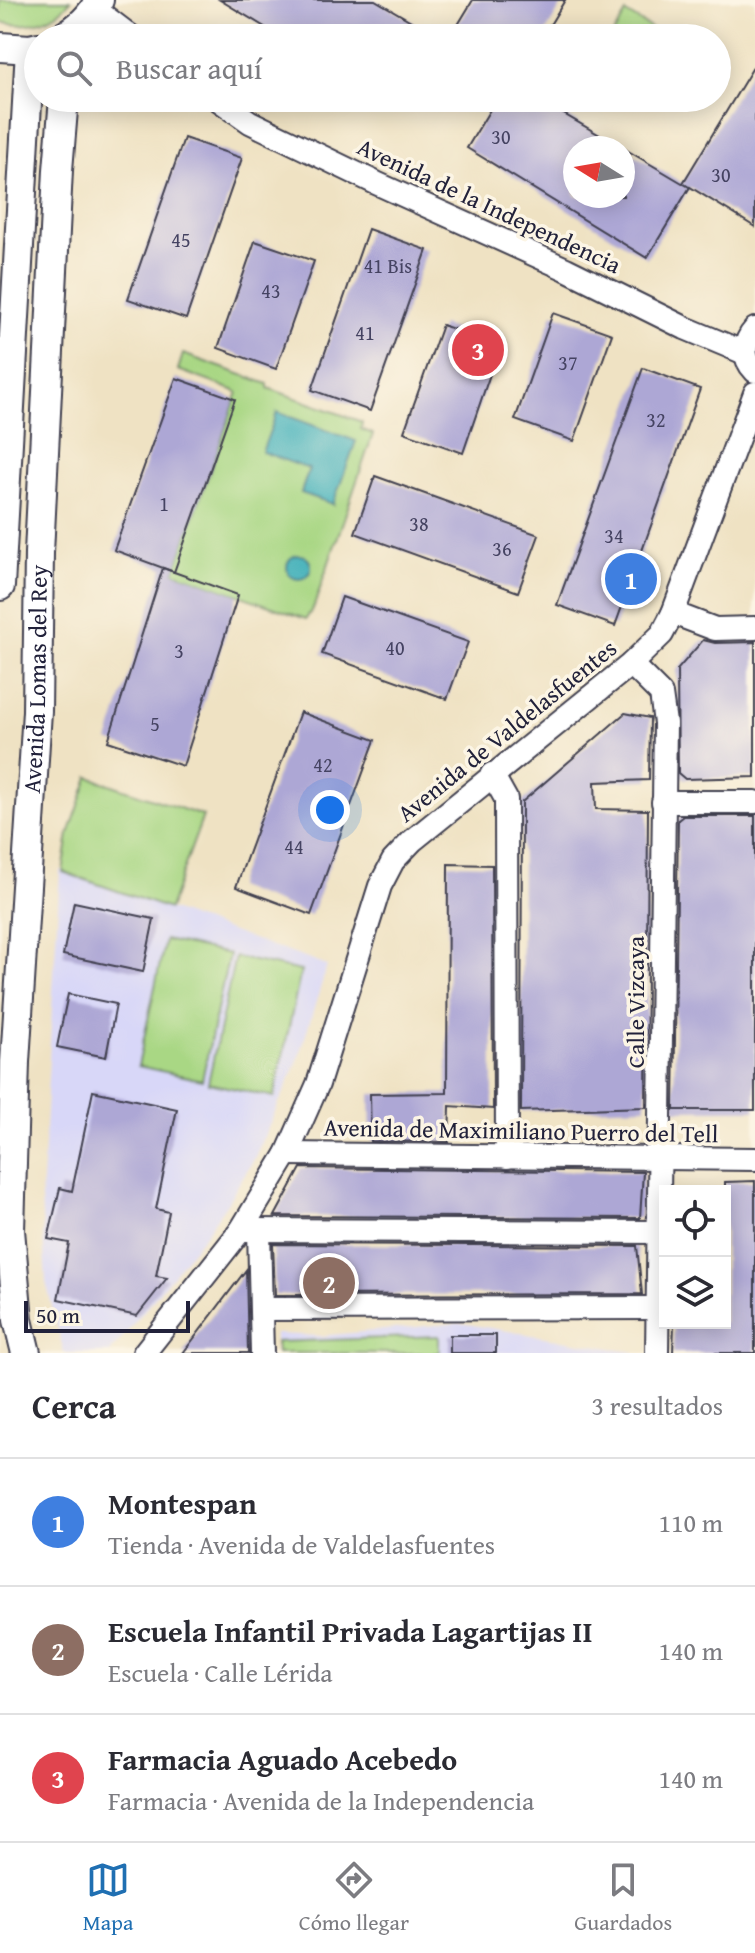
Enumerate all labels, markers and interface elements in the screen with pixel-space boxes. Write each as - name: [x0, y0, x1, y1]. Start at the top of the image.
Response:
- search box: [24, 24, 731, 112]
- icon: search: [52, 46, 96, 90]
- text: Buscar aquí: [116, 46, 262, 90]
- house number: 30: [491, 122, 511, 151]
- street label: Avenida de la Independencia: [352, 129, 627, 282]
- north arrow: [563, 136, 635, 208]
- house number: 30: [711, 160, 731, 189]
- house number: 45: [171, 225, 191, 254]
- house number: 41 Bis: [364, 251, 412, 280]
- house number: 43: [261, 276, 281, 305]
- house number: 41: [355, 318, 375, 347]
- pin: 3: [452, 320, 504, 380]
- house number: 37: [558, 348, 578, 377]
- house number: 32: [646, 405, 666, 434]
- house number: 1: [159, 489, 169, 518]
- house number: 38: [409, 509, 429, 538]
- house number: 34: [604, 521, 624, 550]
- house number: 36: [492, 534, 512, 563]
- pin: 1: [605, 549, 657, 609]
- street label: Avenida Lomas del Rey: [14, 564, 56, 794]
- street label: Avenida de Valdelasfuentes: [389, 631, 624, 830]
- house number: 40: [385, 633, 405, 662]
- house number: 3: [174, 636, 184, 665]
- house number: 5: [150, 709, 160, 738]
- house number: 42: [313, 750, 333, 779]
- your location: [310, 790, 350, 830]
- house number: 44: [284, 832, 304, 861]
- street label: Calle Vizcaya: [618, 935, 653, 1068]
- street label: Avenida de Maximiliano Puerro del Tell: [323, 1110, 719, 1151]
- map controls: [659, 1185, 731, 1329]
- button: locate: [659, 1185, 731, 1257]
- pin: 2: [303, 1253, 355, 1313]
- button: layers: [659, 1257, 731, 1329]
- scale bar: [24, 1297, 190, 1333]
- text: 50 m: [36, 1299, 80, 1331]
- text: Cerca: [32, 1381, 116, 1430]
- text: 3 resultados: [592, 1386, 723, 1425]
- text: Montespan: [108, 1481, 257, 1525]
- text: 1: [51, 1503, 65, 1542]
- text: 110 m: [658, 1503, 723, 1542]
- text: Tienda · Avenida de Valdelasfuentes: [108, 1525, 495, 1564]
- text: Escuela Infantil Privada Lagartijas II: [108, 1609, 593, 1653]
- text: 2: [51, 1631, 65, 1670]
- text: 140 m: [658, 1631, 723, 1670]
- text: Escuela · Calle Lérida: [108, 1653, 333, 1692]
- text: Farmacia Aguado Acebedo: [108, 1737, 457, 1781]
- text: 3: [51, 1759, 65, 1798]
- text: 140 m: [658, 1759, 723, 1798]
- text: Farmacia · Avenida de la Independencia: [108, 1781, 534, 1820]
- tab: Mapa: [83, 1858, 133, 1938]
- tab: Cómo llegar: [299, 1858, 409, 1938]
- tab: Guardados: [574, 1858, 672, 1938]

